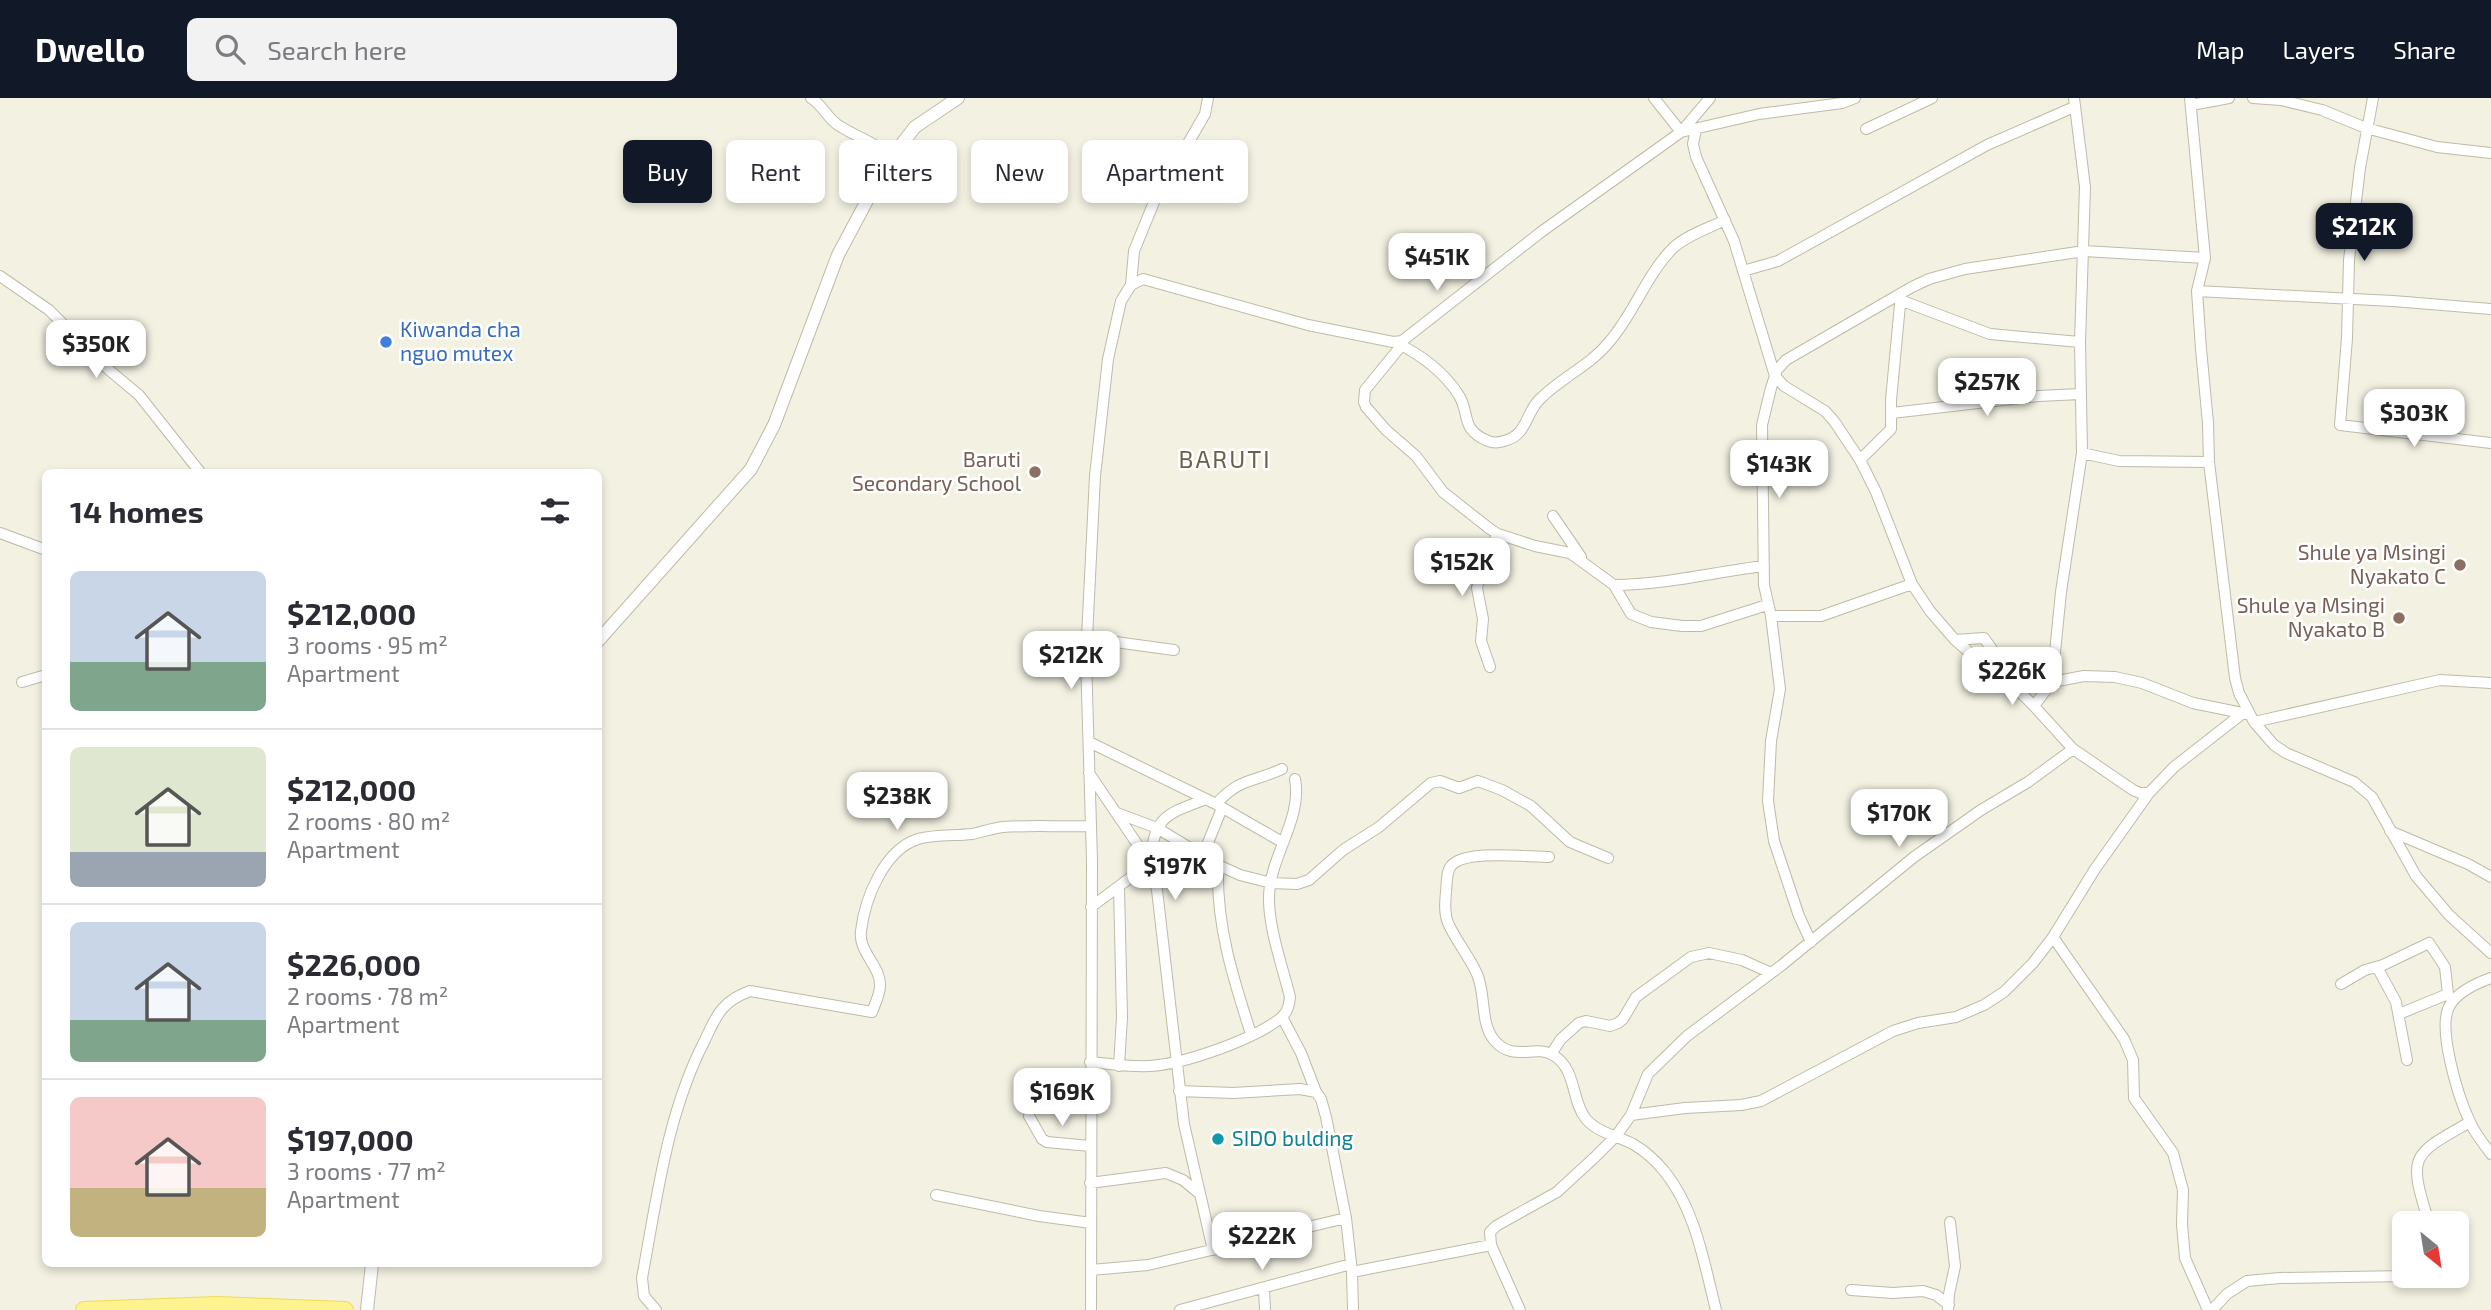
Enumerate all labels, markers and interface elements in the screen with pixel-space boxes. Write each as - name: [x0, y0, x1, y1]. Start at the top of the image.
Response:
- search box: [187, 18, 677, 81]
- text: Dwello: [35, 29, 145, 69]
- icon: search: [211, 30, 249, 68]
- text: Search here: [267, 34, 407, 65]
- text: Map: [2196, 35, 2244, 64]
- text: Layers: [2282, 35, 2355, 64]
- text: Share: [2393, 35, 2456, 64]
- chip: Buy: [623, 140, 712, 203]
- chip: Rent: [726, 140, 825, 203]
- chip: Filters: [839, 140, 957, 203]
- chip: New: [971, 140, 1068, 203]
- chip: Apartment: [1082, 140, 1248, 203]
- pin: $212K: [2315, 204, 2413, 263]
- text: $212K: [2332, 212, 2396, 240]
- pin: $451K: [1388, 234, 1486, 293]
- text: $451K: [1404, 242, 1470, 270]
- place label: Kiwanda cha nguo mutex: [400, 316, 521, 365]
- pin: $350K: [47, 320, 145, 380]
- text: $350K: [62, 329, 130, 357]
- marker: Kiwanda cha nguo mutex: [378, 334, 394, 350]
- pin: $257K: [1938, 358, 2036, 418]
- text: $257K: [1954, 367, 2020, 395]
- pin: $303K: [2365, 390, 2463, 449]
- text: $303K: [2380, 398, 2448, 426]
- pin: $143K: [1730, 440, 1828, 500]
- district label: BARUTI: [1179, 444, 1271, 473]
- place label: Baruti Secondary School: [852, 446, 1022, 495]
- text: $143K: [1746, 449, 1812, 477]
- marker: Baruti Secondary School: [1027, 464, 1043, 480]
- icon: filters: [536, 492, 574, 530]
- text: 14 homes: [70, 493, 204, 529]
- pin: $152K: [1413, 538, 1511, 598]
- place label: Shule ya Msingi Nyakato C: [2298, 539, 2446, 588]
- text: $152K: [1430, 547, 1494, 575]
- marker: Shule ya Msingi Nyakato C: [2452, 557, 2468, 573]
- place label: Shule ya Msingi Nyakato B: [2237, 592, 2385, 641]
- text: $212,000: [287, 595, 416, 631]
- icon: home: [126, 599, 210, 683]
- marker: Shule ya Msingi Nyakato B: [2391, 610, 2407, 626]
- text: 3 rooms · 95 m²: [287, 631, 448, 659]
- pin: $212K: [1022, 632, 1120, 691]
- text: $212K: [1039, 640, 1103, 668]
- pin: $226K: [1963, 648, 2061, 707]
- text: $226K: [1978, 656, 2046, 684]
- text: Apartment: [287, 659, 400, 687]
- text: $212,000: [287, 771, 416, 807]
- pin: $238K: [848, 772, 946, 832]
- icon: home: [126, 775, 210, 859]
- text: $238K: [863, 781, 931, 809]
- pin: $170K: [1850, 790, 1948, 849]
- text: $170K: [1867, 798, 1931, 826]
- text: 2 rooms · 80 m²: [287, 807, 450, 835]
- text: Apartment: [287, 835, 400, 863]
- pin: $197K: [1126, 842, 1224, 902]
- text: $197K: [1143, 851, 1207, 879]
- text: $226,000: [287, 946, 421, 982]
- icon: home: [126, 950, 210, 1034]
- text: 2 rooms · 78 m²: [287, 982, 448, 1010]
- text: Apartment: [287, 1010, 400, 1038]
- pin: $169K: [1013, 1068, 1111, 1128]
- text: $169K: [1030, 1077, 1095, 1105]
- text: $197,000: [287, 1121, 414, 1157]
- icon: home: [126, 1125, 210, 1209]
- place label: SIDO bulding: [1232, 1125, 1354, 1150]
- marker: SIDO bulding: [1210, 1131, 1226, 1147]
- text: 3 rooms · 77 m²: [287, 1157, 446, 1185]
- text: Apartment: [287, 1185, 400, 1213]
- north arrow: [2392, 1211, 2469, 1288]
- map controls: [2392, 1211, 2469, 1288]
- pin: $222K: [1213, 1212, 1311, 1272]
- text: $222K: [1228, 1221, 1296, 1249]

